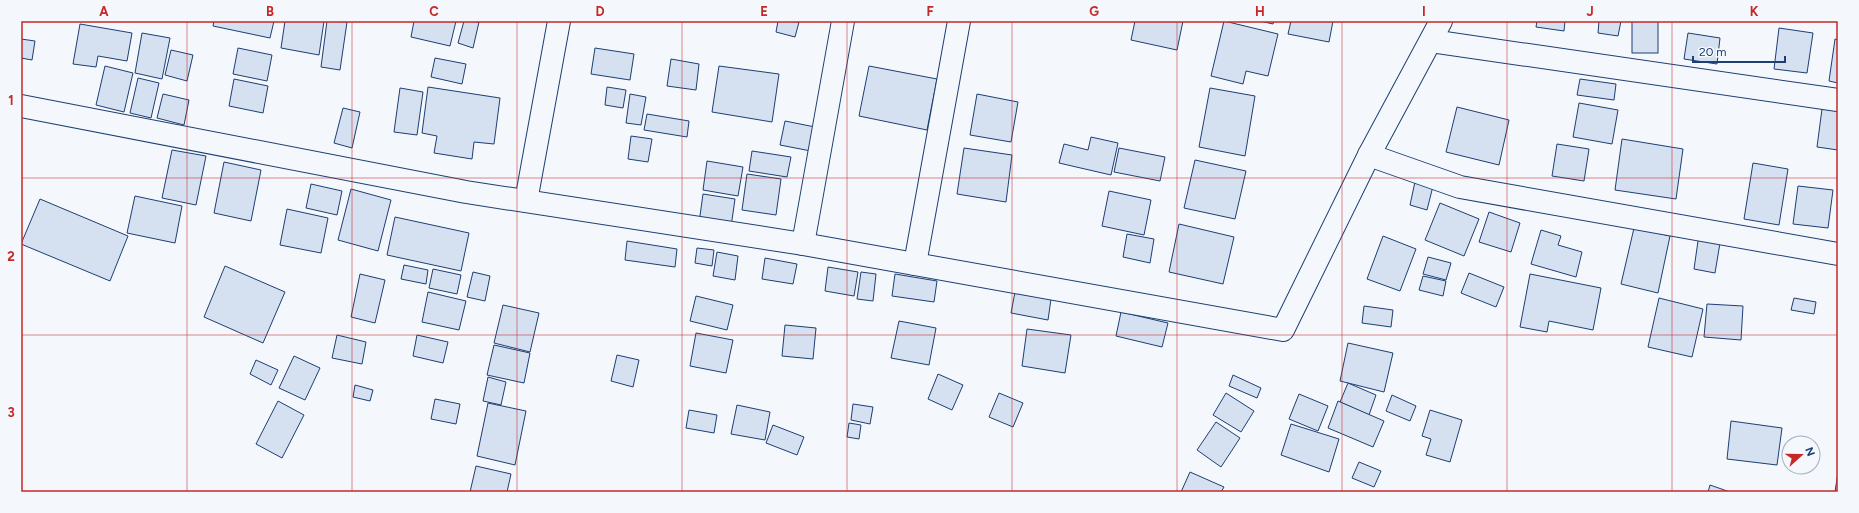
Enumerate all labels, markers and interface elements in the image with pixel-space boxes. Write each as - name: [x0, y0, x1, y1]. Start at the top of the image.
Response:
- text: A: [99, 4, 109, 19]
- text: B: [266, 4, 274, 19]
- text: C: [429, 4, 439, 19]
- text: D: [595, 4, 605, 19]
- text: E: [760, 4, 768, 19]
- text: F: [926, 4, 934, 19]
- text: G: [1089, 4, 1099, 19]
- text: H: [1255, 4, 1265, 19]
- text: I: [1422, 4, 1426, 19]
- text: J: [1586, 4, 1594, 19]
- text: K: [1750, 4, 1759, 19]
- scale bar: [1693, 38, 1785, 64]
- text: 20 m: [1699, 45, 1727, 59]
- text: 1: [8, 93, 14, 108]
- text: 2: [7, 249, 15, 264]
- text: 3: [7, 405, 15, 420]
- north arrow: [1781, 435, 1821, 475]
- text: N: [1802, 445, 1817, 458]

